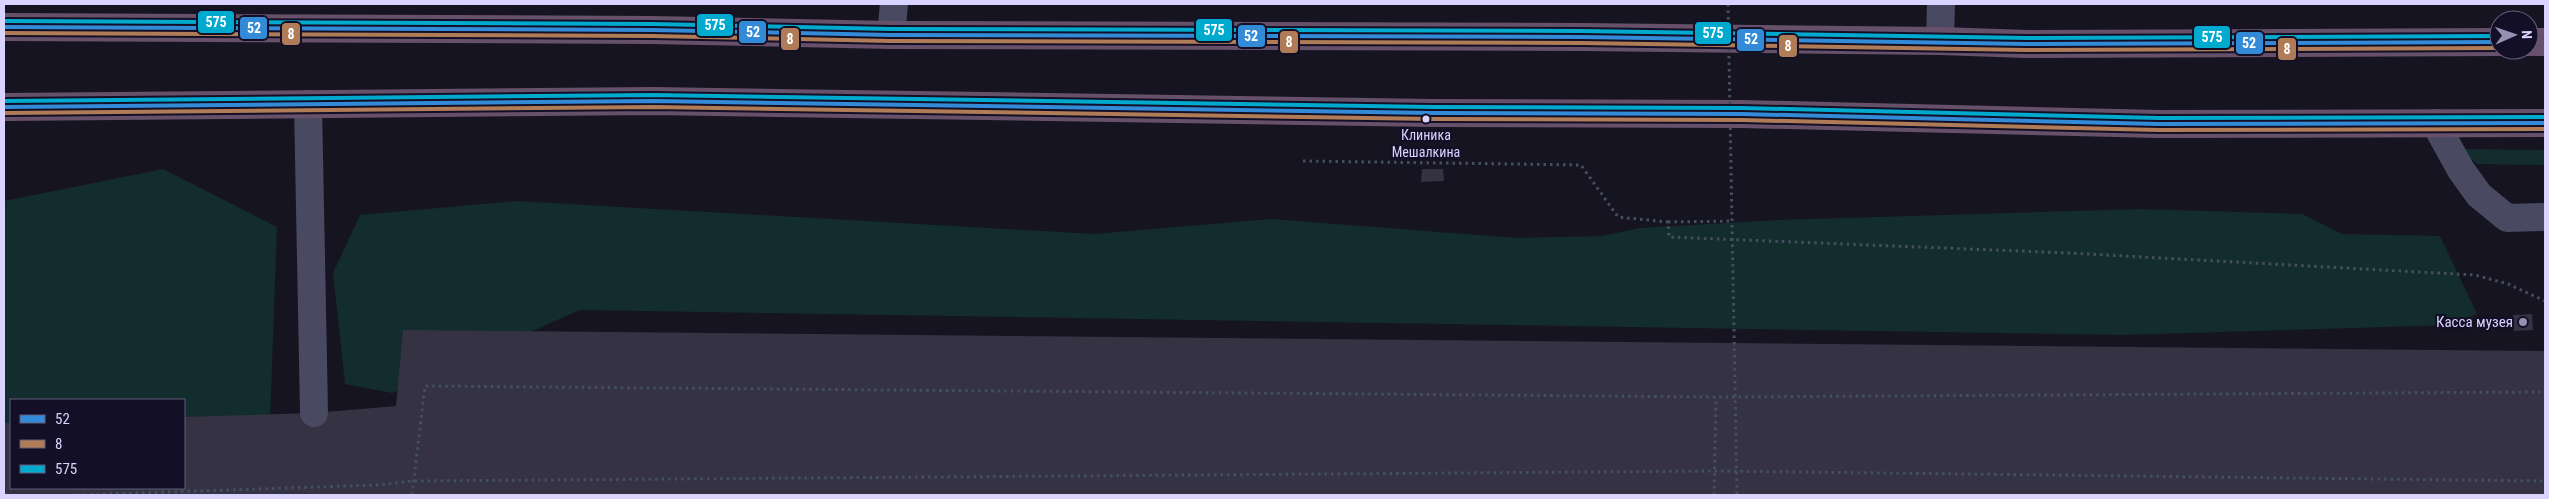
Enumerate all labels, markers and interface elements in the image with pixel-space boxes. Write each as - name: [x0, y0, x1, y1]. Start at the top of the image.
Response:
- line badge: 575: [197, 10, 235, 34]
- north arrow: [2489, 10, 2539, 60]
- line badge: 575: [696, 13, 734, 37]
- text: 575: [205, 14, 227, 30]
- line badge: 52: [239, 16, 268, 40]
- text: 575: [704, 17, 726, 33]
- line badge: 575: [1195, 18, 1233, 42]
- text: 52: [247, 20, 261, 36]
- line badge: 52: [738, 20, 767, 44]
- line badge: 575: [1694, 21, 1732, 45]
- line badge: 8: [281, 22, 301, 46]
- text: 575: [1203, 22, 1225, 38]
- text: 52: [746, 24, 760, 40]
- line badge: 52: [1237, 24, 1266, 48]
- text: 575: [1702, 25, 1724, 41]
- line badge: 575: [2193, 25, 2231, 49]
- text: 8: [287, 26, 295, 42]
- line badge: 8: [780, 27, 800, 51]
- text: 52: [1244, 28, 1258, 44]
- line badge: 52: [1736, 28, 1765, 52]
- text: 575: [2201, 29, 2223, 45]
- line badge: 8: [1279, 30, 1299, 54]
- text: N: [2519, 30, 2535, 39]
- text: 8: [786, 31, 794, 47]
- text: 52: [1744, 31, 1758, 47]
- line badge: 52: [2235, 31, 2264, 55]
- text: 8: [1285, 34, 1293, 50]
- line badge: 8: [1778, 34, 1798, 58]
- text: 52: [2242, 35, 2256, 51]
- line badge: 8: [2277, 37, 2297, 61]
- text: 8: [1784, 38, 1792, 54]
- text: 8: [2283, 41, 2291, 57]
- marker: Клиника Мешалкина: [1421, 114, 1431, 124]
- place label: Клиника Мешалкина: [1392, 127, 1460, 160]
- place label: Касса музея: [2436, 313, 2513, 331]
- marker: Касса музея: [2517, 316, 2529, 328]
- legend: [10, 399, 185, 489]
- text: 52: [55, 410, 70, 428]
- text: 8: [55, 435, 62, 453]
- text: 575: [55, 460, 77, 478]

